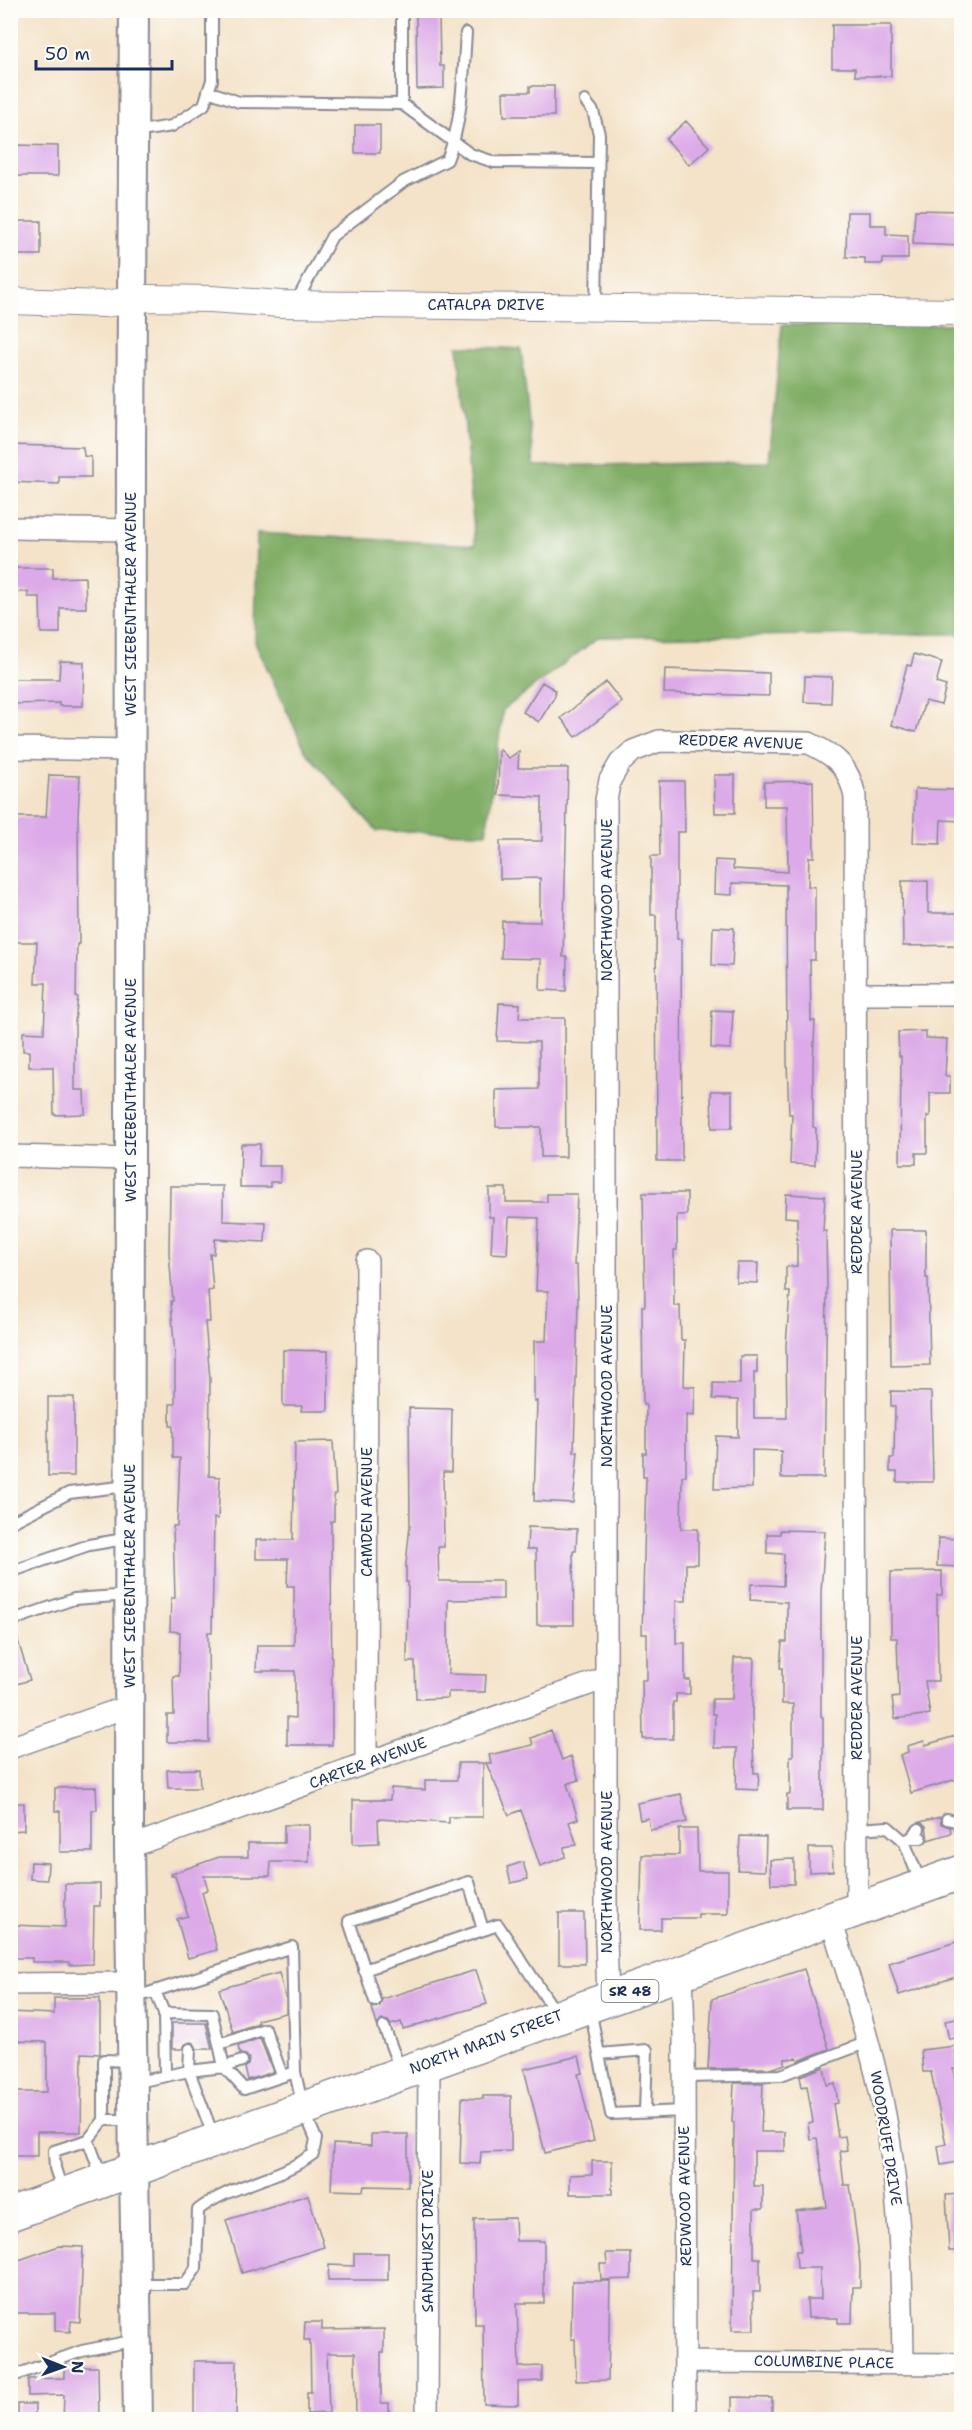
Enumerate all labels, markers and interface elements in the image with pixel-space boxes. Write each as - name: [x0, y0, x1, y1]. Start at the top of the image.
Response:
- scale bar: [36, 33, 172, 71]
- text: 50 m: [45, 42, 90, 66]
- street label: CATALPA DRIVE: [427, 295, 545, 315]
- street label: WEST SIEBENTHALER AVENUE: [121, 492, 141, 716]
- street label: REDDER AVENUE: [678, 730, 804, 754]
- street label: NORTHWOOD AVENUE: [597, 819, 617, 981]
- street label: WEST SIEBENTHALER AVENUE: [121, 978, 141, 1202]
- street label: REDDER AVENUE: [847, 1150, 867, 1274]
- street label: NORTHWOOD AVENUE: [597, 1305, 617, 1467]
- street label: CAMDEN AVENUE: [357, 1447, 377, 1577]
- street label: WEST SIEBENTHALER AVENUE: [120, 1464, 140, 1688]
- street label: REDDER AVENUE: [847, 1636, 867, 1760]
- street label: CARTER AVENUE: [306, 1732, 430, 1794]
- street label: NORTHWOOD AVENUE: [597, 1791, 617, 1953]
- road number: SR 48: [602, 1980, 658, 2002]
- street label: NORTH MAIN STREET: [407, 2005, 565, 2079]
- street label: WOODRUFF DRIVE: [865, 2069, 907, 2207]
- street label: REDWOOD AVENUE: [674, 2125, 696, 2267]
- street label: SANDHURST DRIVE: [418, 2170, 438, 2312]
- north arrow: [33, 2337, 93, 2397]
- street label: COLUMBINE PLACE: [754, 2351, 894, 2373]
- text: N: [67, 2361, 88, 2374]

